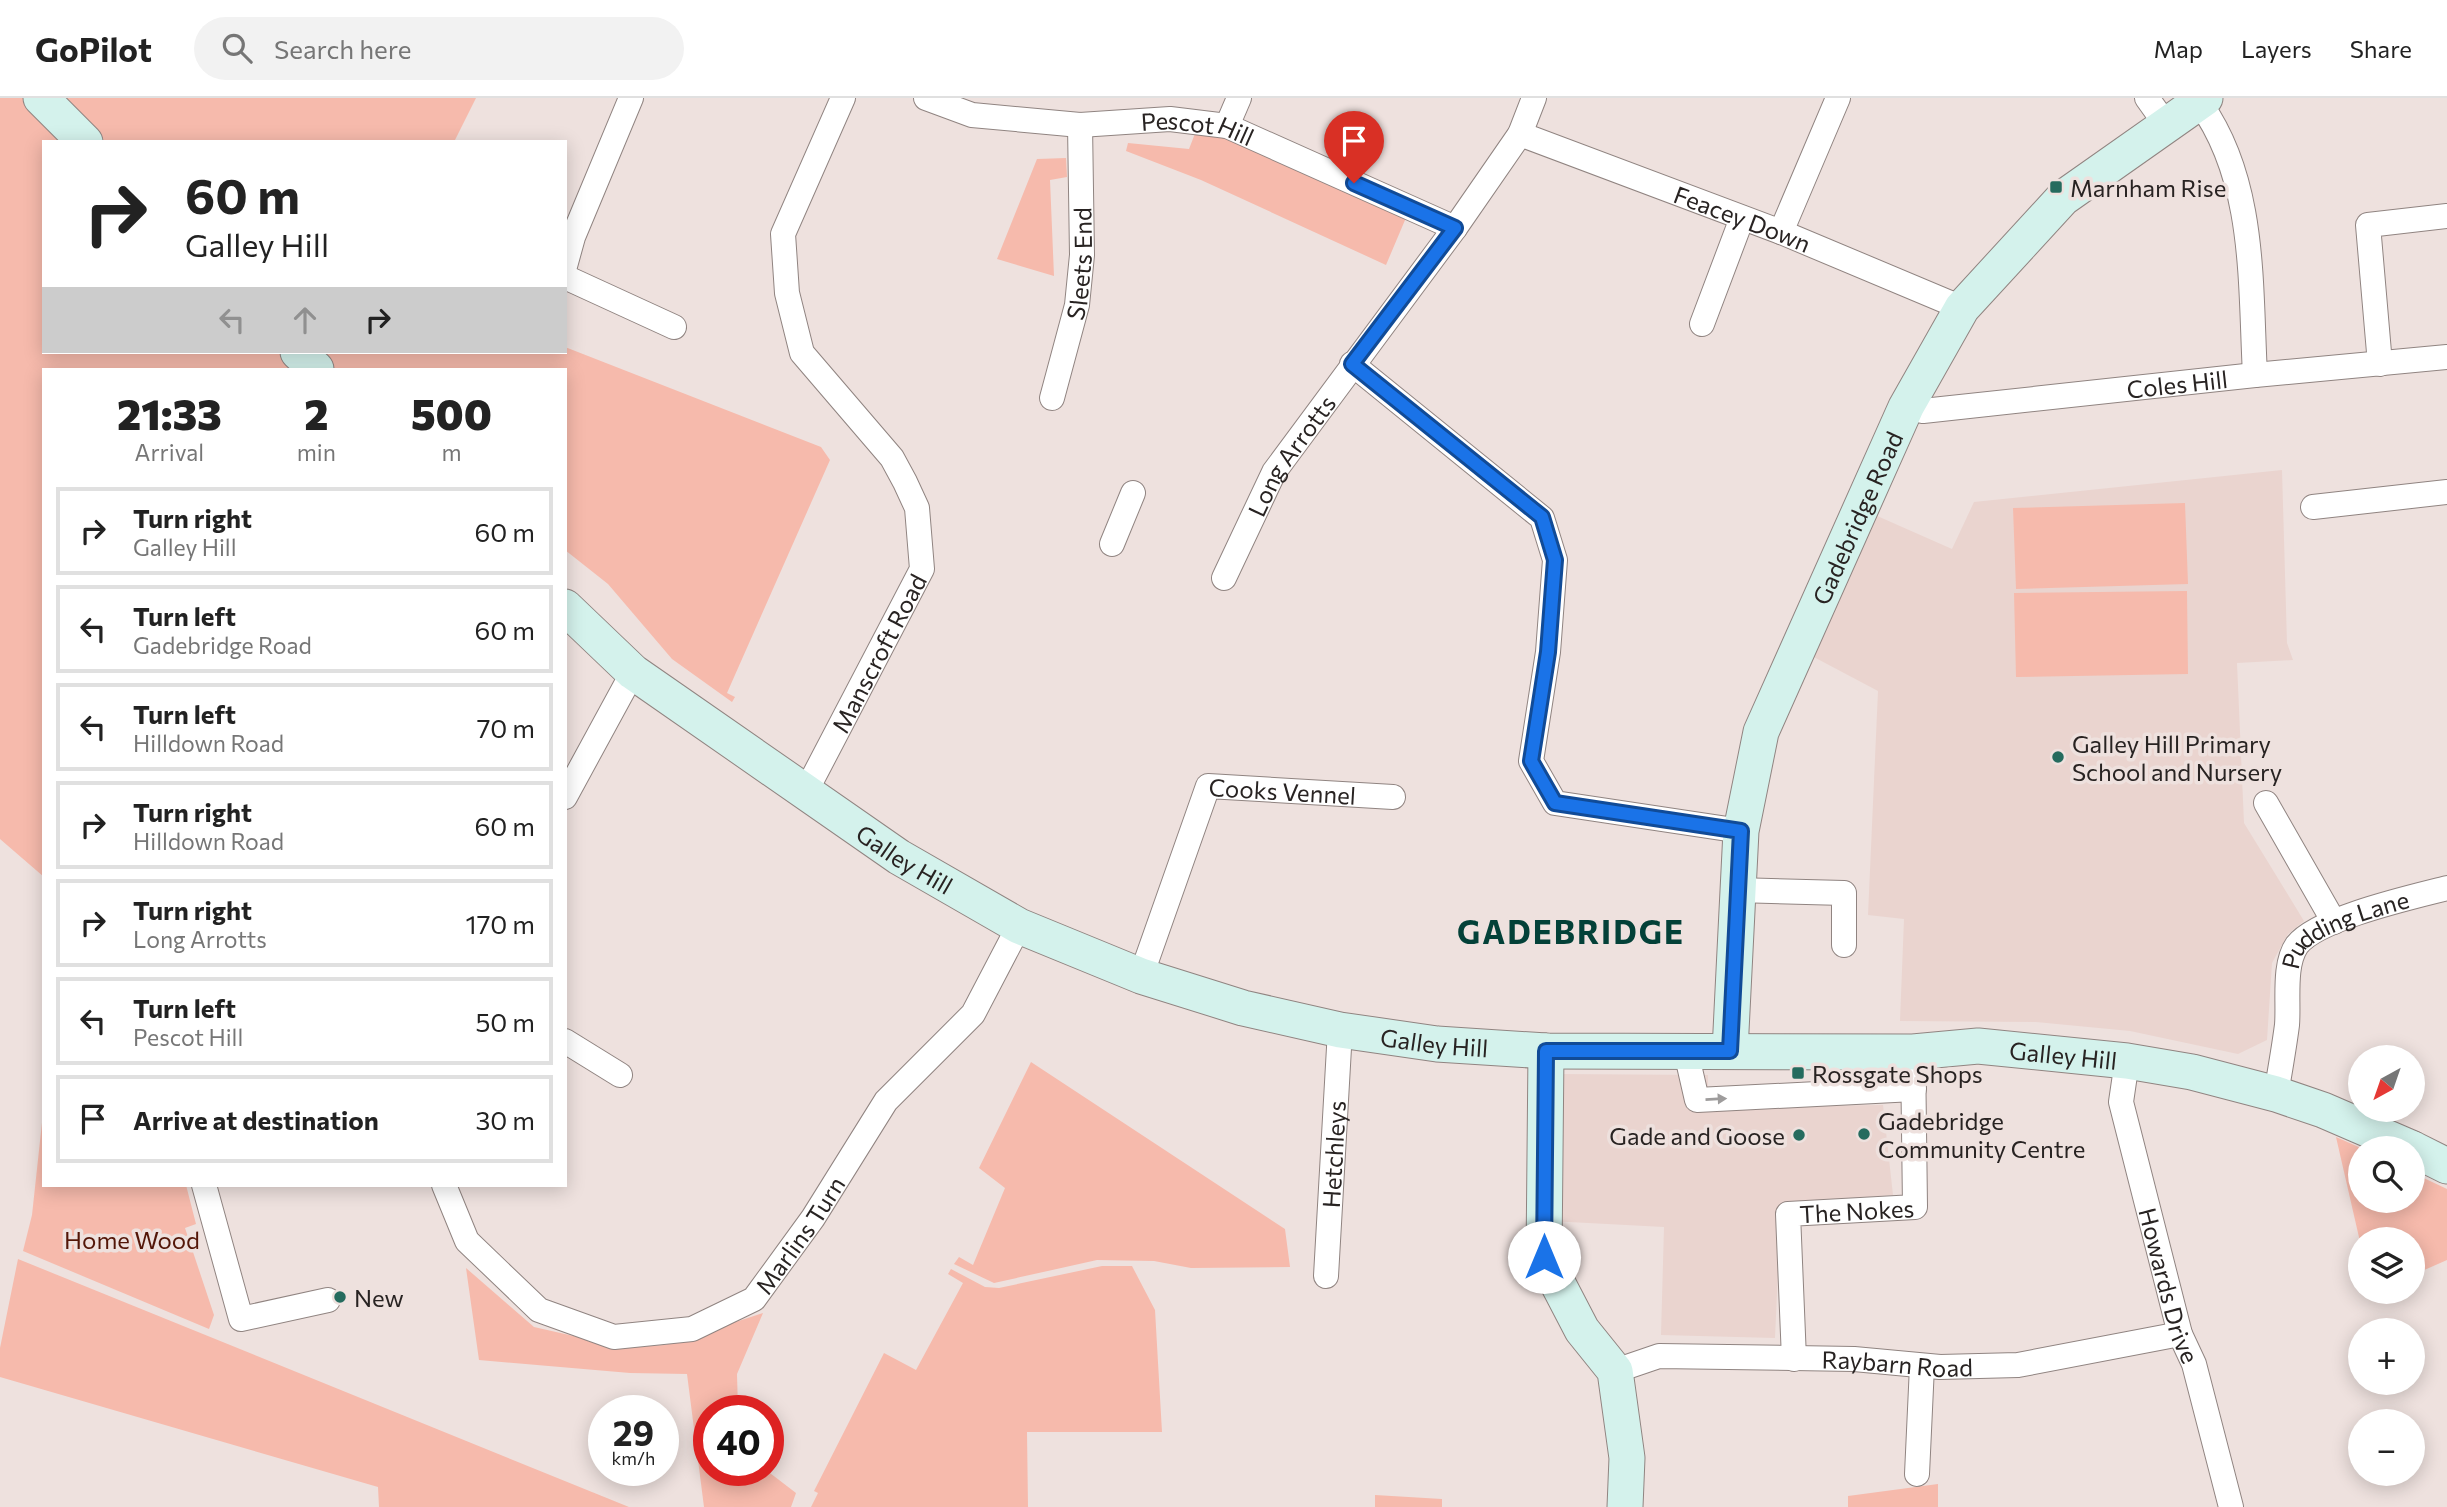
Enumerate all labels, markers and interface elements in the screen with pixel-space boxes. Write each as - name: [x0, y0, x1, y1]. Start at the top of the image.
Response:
- search box: [194, 17, 684, 80]
- text: GoPilot: [35, 28, 152, 69]
- icon: search: [218, 29, 256, 67]
- text: Search here: [274, 33, 411, 64]
- text: Map: [2154, 34, 2203, 63]
- text: Layers: [2241, 34, 2312, 63]
- text: Share: [2350, 34, 2412, 63]
- street label: Pescot Hill: [1140, 104, 1259, 151]
- pin: [1324, 111, 1384, 183]
- icon: arrive: [1335, 122, 1373, 160]
- text: 60 m: [185, 164, 300, 224]
- icon: right: [70, 168, 161, 259]
- place label: Marnham Rise: [2070, 173, 2226, 202]
- street label: Feacey Down: [1670, 179, 1816, 258]
- marker: Marnham Rise: [2048, 179, 2064, 195]
- street label: Sleets End: [1059, 207, 1097, 323]
- text: Galley Hill: [185, 224, 329, 264]
- icon: left: [213, 301, 251, 339]
- icon: ahead: [286, 301, 324, 339]
- icon: right: [359, 301, 397, 339]
- street label: Coles Hill: [2125, 364, 2229, 403]
- text: 21:33: [117, 387, 222, 439]
- text: 2: [304, 387, 328, 439]
- text: 500: [411, 387, 492, 439]
- street label: Long Arrotts: [1241, 389, 1341, 521]
- street label: Gadebridge Road: [1805, 426, 1908, 609]
- text: Arrival: [135, 438, 204, 466]
- text: min: [297, 438, 336, 466]
- text: m: [441, 438, 461, 466]
- text: Turn right: [133, 502, 252, 533]
- icon: right: [74, 512, 112, 550]
- text: 60 m: [475, 516, 535, 547]
- text: Galley Hill: [133, 533, 237, 561]
- street label: Manscroft Road: [825, 569, 932, 737]
- text: Turn left: [133, 600, 236, 631]
- icon: left: [74, 610, 112, 648]
- text: 60 m: [475, 614, 535, 645]
- text: Gadebridge Road: [133, 631, 312, 659]
- text: Turn left: [133, 698, 236, 729]
- icon: left: [74, 708, 112, 746]
- text: 70 m: [477, 712, 535, 743]
- text: Hilldown Road: [133, 729, 284, 757]
- place label: Galley Hill Primary School and Nursery: [2072, 729, 2282, 786]
- marker: Galley Hill Primary School and Nursery: [2050, 749, 2066, 765]
- street label: Cooks Vennel: [1208, 772, 1357, 809]
- text: Turn right: [133, 796, 252, 827]
- icon: right: [74, 806, 112, 844]
- text: 60 m: [475, 810, 535, 841]
- street label: Galley Hill: [851, 818, 958, 899]
- text: Hilldown Road: [133, 827, 284, 855]
- street label: Pudding Lane: [2274, 884, 2412, 972]
- text: Turn right: [133, 894, 252, 925]
- icon: right: [74, 904, 112, 942]
- text: 170 m: [466, 908, 535, 939]
- district label: GADEBRIDGE: [1457, 911, 1685, 951]
- text: Long Arrotts: [133, 925, 267, 953]
- text: Turn left: [133, 992, 236, 1023]
- icon: left: [74, 1002, 112, 1040]
- text: 50 m: [475, 1006, 535, 1037]
- street label: Galley Hill: [1379, 1022, 1489, 1062]
- text: Pescot Hill: [133, 1023, 243, 1051]
- street label: Galley Hill: [2008, 1035, 2119, 1074]
- north arrow: [2348, 1045, 2426, 1122]
- map controls: [2348, 1045, 2425, 1486]
- place label: Rossgate Shops: [1812, 1059, 1983, 1088]
- marker: Rossgate Shops: [1790, 1065, 1806, 1081]
- one-way arrow: [1705, 1094, 1727, 1105]
- icon: arrive: [74, 1100, 112, 1138]
- street label: Hetchleys: [1315, 1100, 1350, 1209]
- text: Arrive at destination: [133, 1104, 379, 1135]
- text: 30 m: [476, 1104, 535, 1135]
- place label: Gadebridge Community Centre: [1878, 1106, 2085, 1163]
- place label: Gade and Goose: [1609, 1121, 1785, 1150]
- marker: Gadebridge Community Centre: [1856, 1126, 1872, 1142]
- marker: Gade and Goose: [1791, 1127, 1807, 1143]
- button: search: [2348, 1136, 2425, 1213]
- street label: Marlins Turn: [748, 1171, 850, 1299]
- street label: The Nokes: [1799, 1193, 1915, 1228]
- street label: Howards Drive: [2134, 1205, 2206, 1368]
- position arrow: [1507, 1220, 1581, 1294]
- park label: Home Wood: [64, 1225, 200, 1254]
- button: layers: [2348, 1227, 2425, 1304]
- place label: New: [354, 1283, 404, 1312]
- marker: New: [332, 1289, 348, 1305]
- button: +: [2348, 1318, 2425, 1395]
- street label: Raybarn Road: [1822, 1344, 1973, 1382]
- speed limit sign: 40: [693, 1395, 784, 1486]
- button: −: [2348, 1409, 2425, 1486]
- text: 29: [613, 1410, 654, 1453]
- text: km/h: [612, 1447, 655, 1469]

